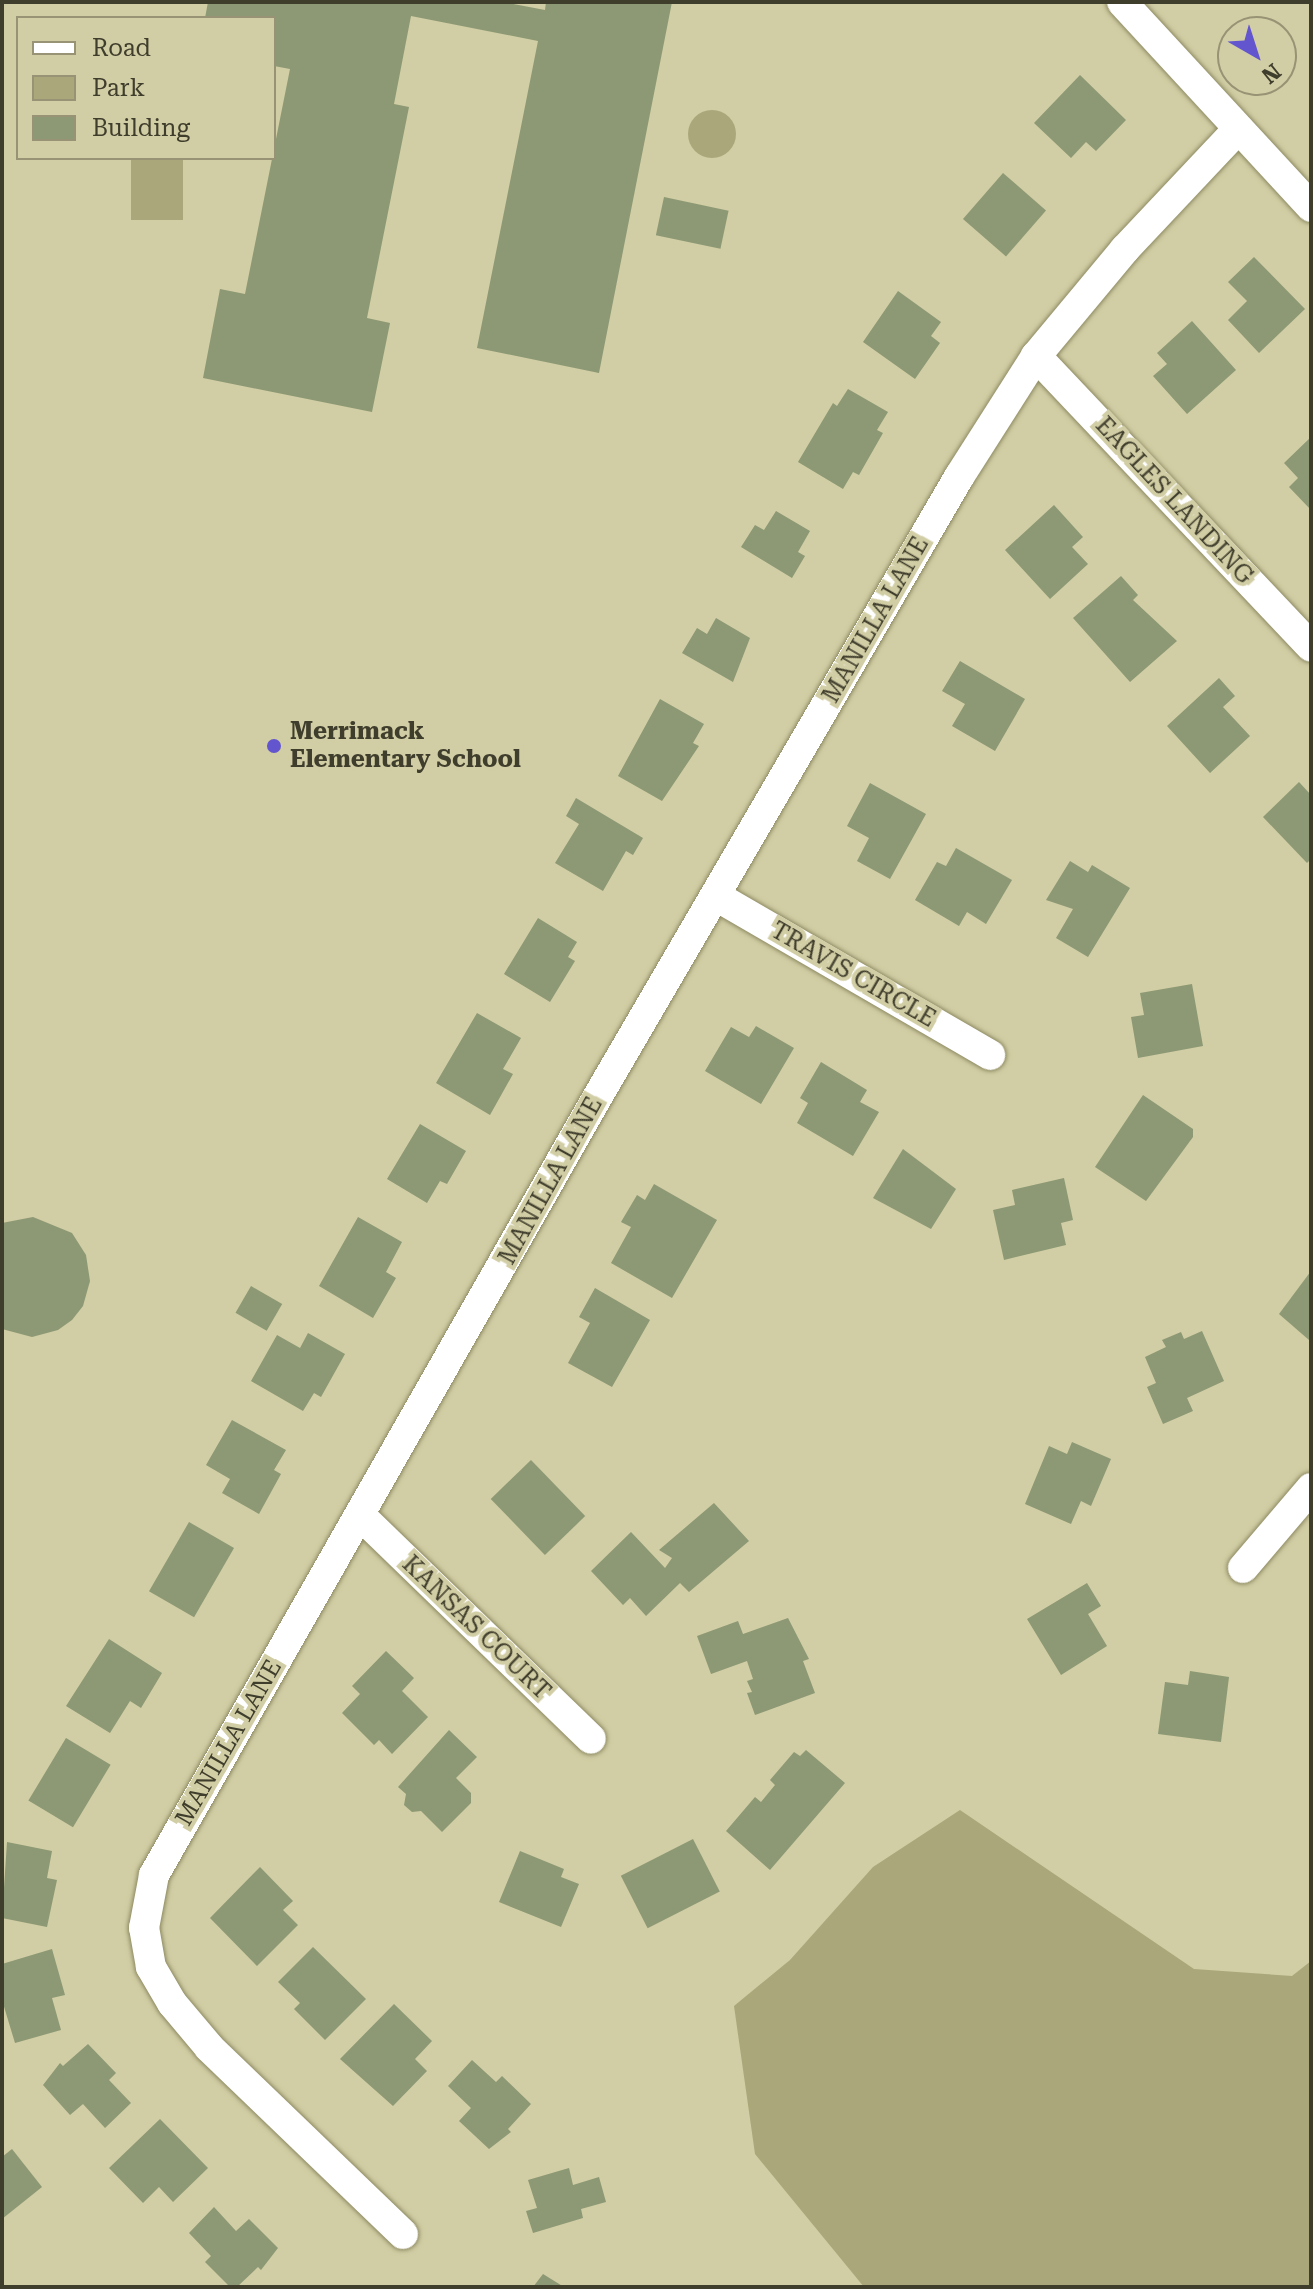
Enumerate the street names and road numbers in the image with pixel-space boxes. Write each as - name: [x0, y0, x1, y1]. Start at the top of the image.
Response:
- street label: EAGLES LANDING: [1089, 412, 1259, 590]
- street label: MANILLA LANE: [817, 532, 935, 708]
- street label: TRAVIS CIRCLE: [766, 916, 940, 1034]
- street label: MANILLA LANE: [493, 1092, 609, 1270]
- street label: KANSAS COURT: [396, 1550, 556, 1706]
- street label: MANILLA LANE: [170, 1655, 288, 1831]

